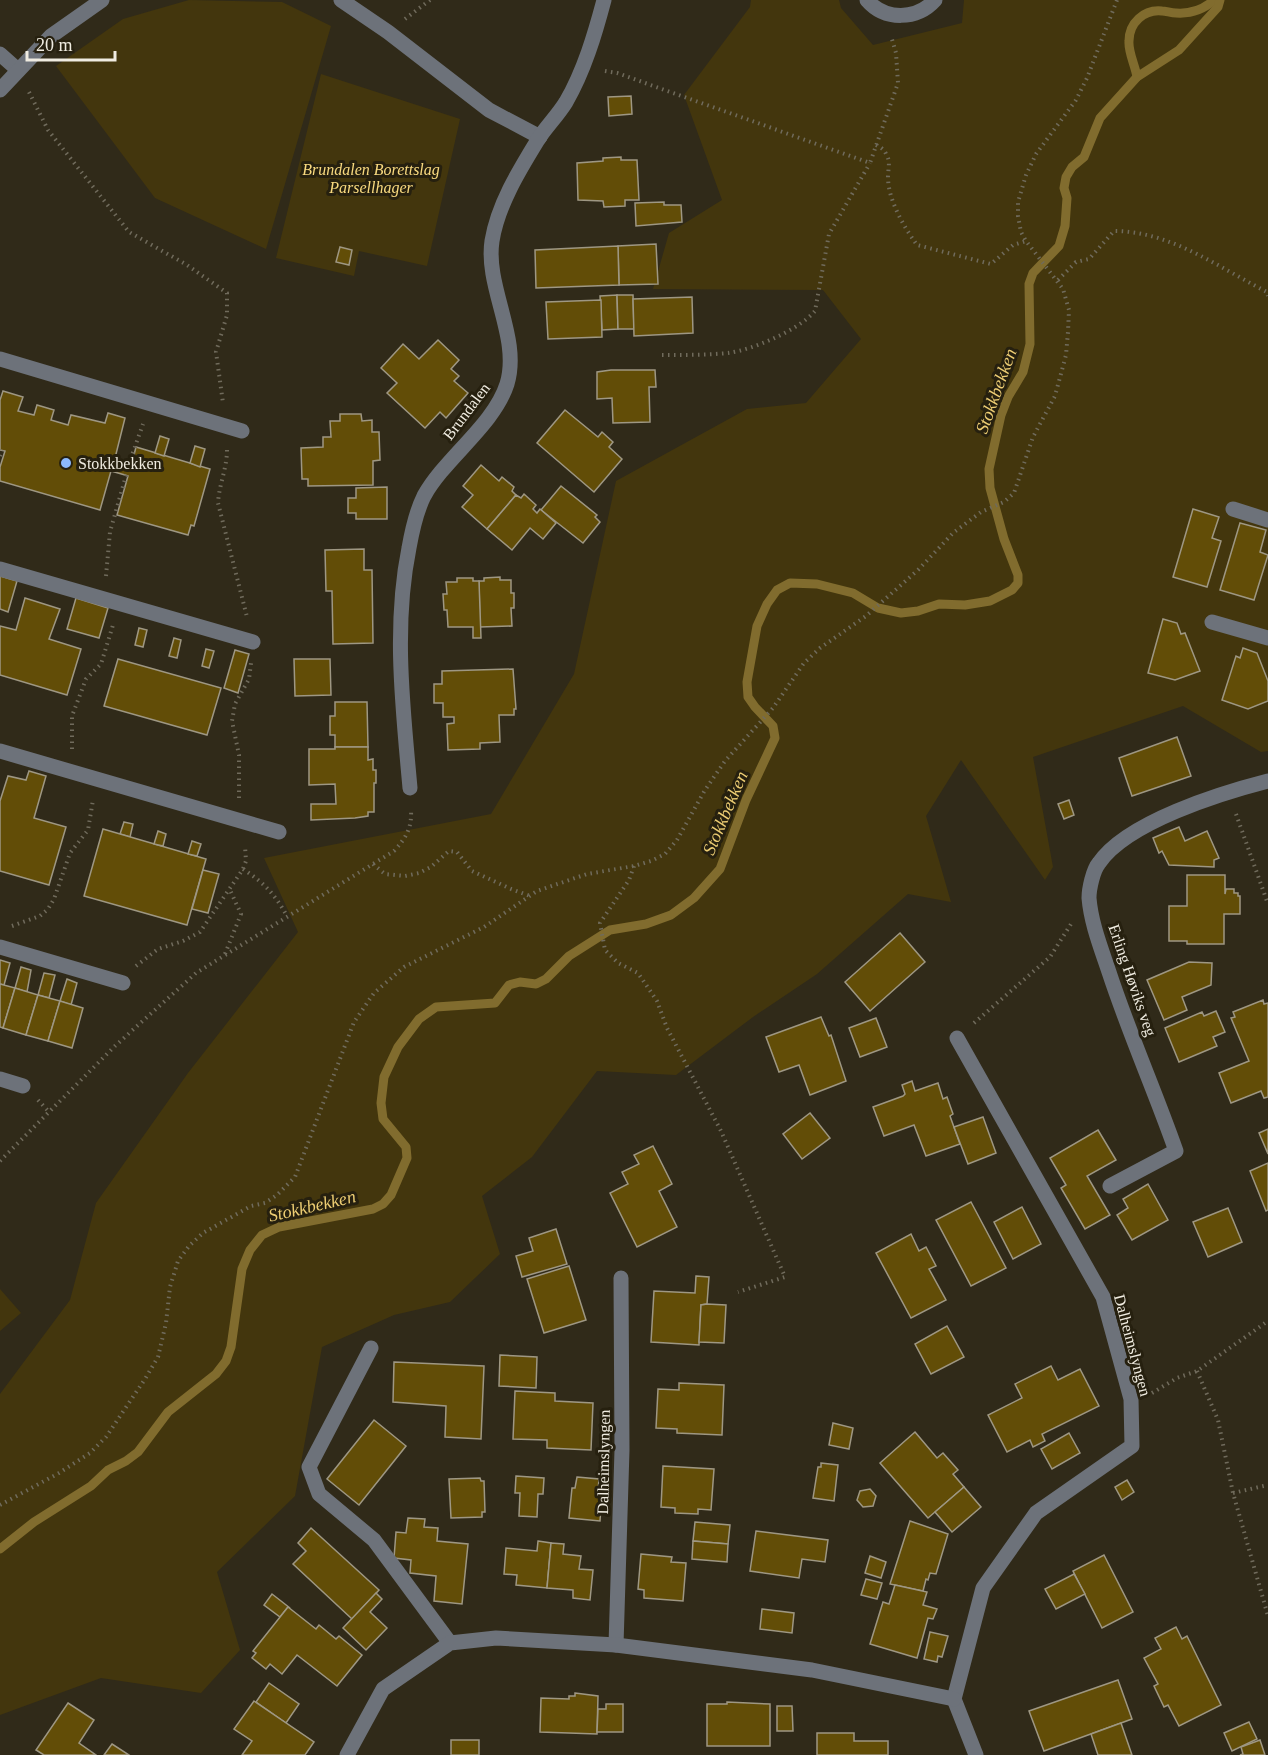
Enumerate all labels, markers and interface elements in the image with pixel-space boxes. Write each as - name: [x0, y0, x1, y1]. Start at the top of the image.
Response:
- scale bar: [27, 24, 116, 62]
- text: 20 m: [36, 35, 73, 55]
- park label: Brundalen Borettslag Parsellhager: [302, 161, 440, 197]
- water label: Stokkbekken: [971, 346, 1021, 436]
- street label: Brundalen: [440, 380, 493, 443]
- place label: Stokkbekken: [78, 455, 162, 472]
- marker: Stokkbekken: [59, 456, 73, 470]
- water label: Stokkbekken: [698, 768, 752, 858]
- street label: Erling Høviks veg: [1104, 922, 1160, 1039]
- water label: Stokkbekken: [266, 1186, 358, 1226]
- street label: Dalheimslyngen: [1110, 1292, 1154, 1398]
- street label: Dalheimslyngen: [594, 1409, 614, 1515]

